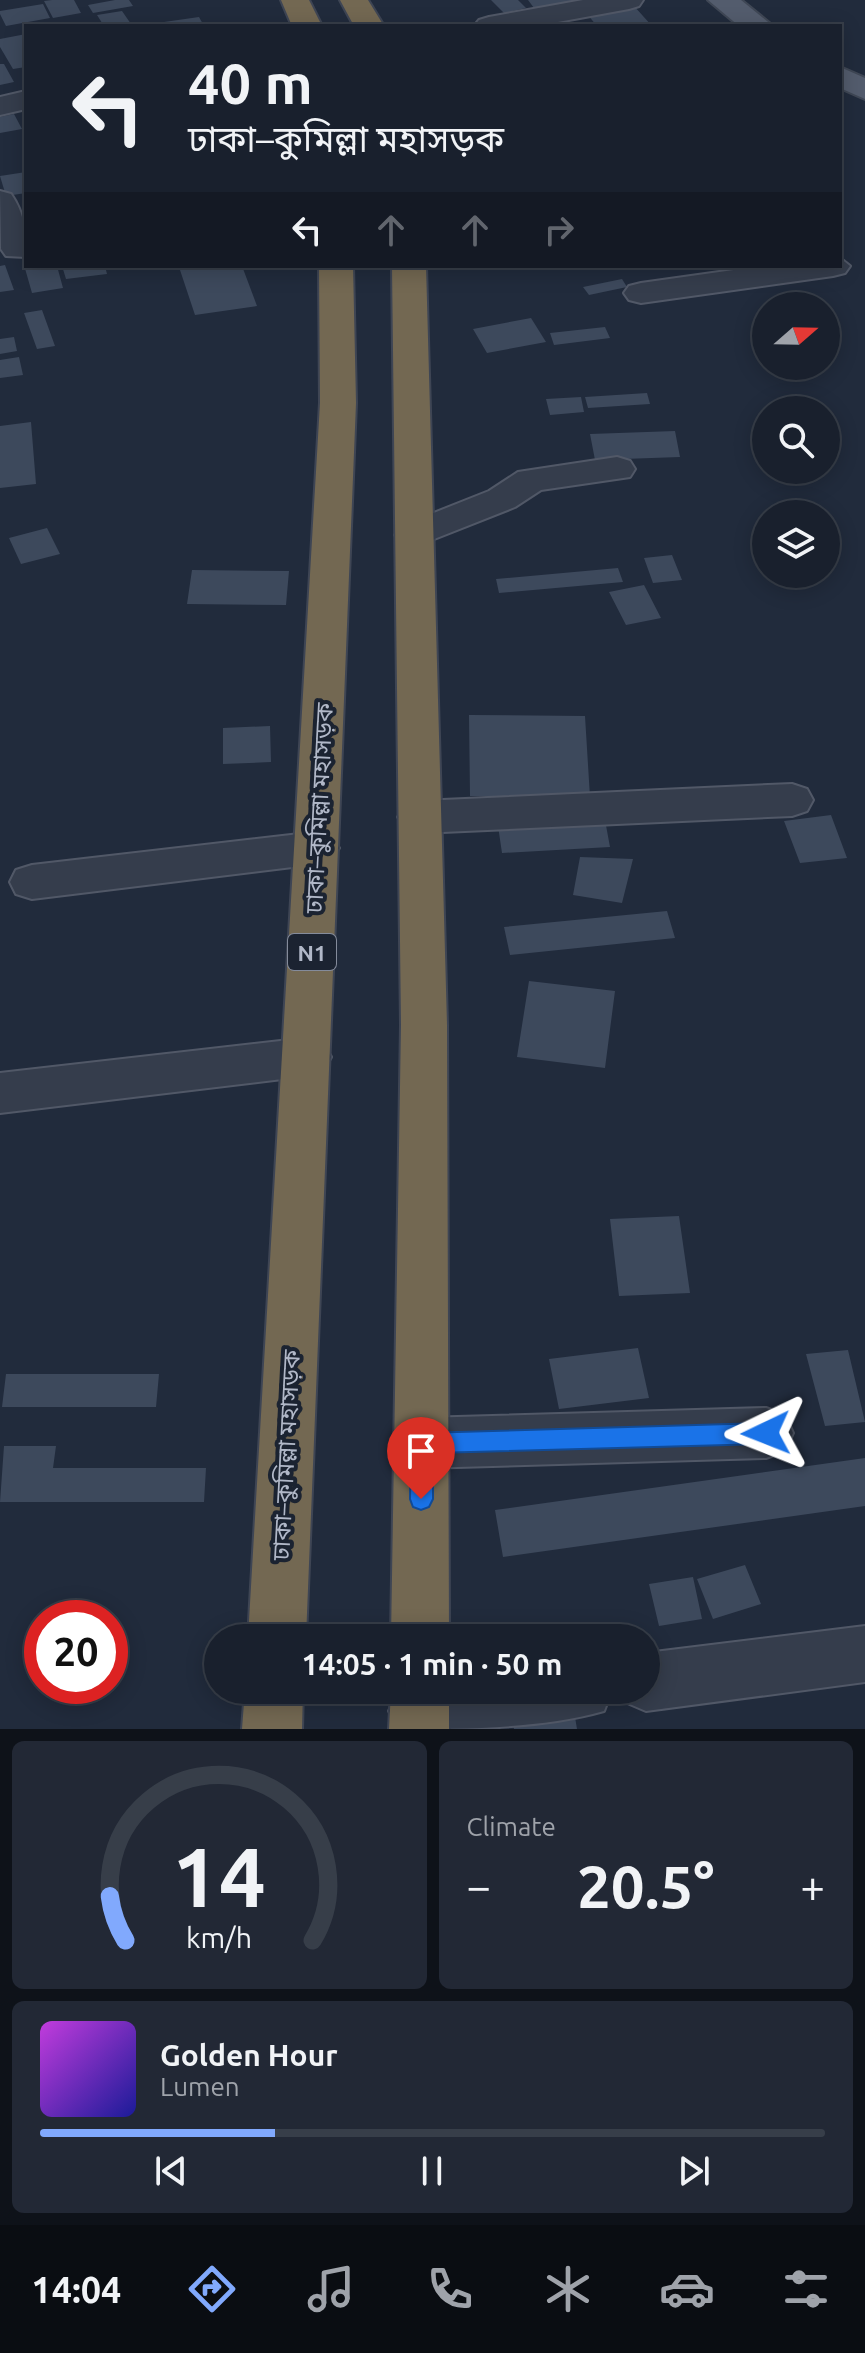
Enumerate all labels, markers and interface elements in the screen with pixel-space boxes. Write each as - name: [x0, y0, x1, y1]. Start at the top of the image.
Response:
- text: 40 m: [188, 52, 313, 115]
- icon: left: [56, 56, 160, 160]
- text: ঢাকা–কুমিল্লা মহাসড়ক: [188, 118, 504, 159]
- icon: left: [285, 208, 329, 252]
- icon: ahead: [369, 208, 413, 252]
- icon: ahead: [453, 208, 497, 252]
- icon: right: [537, 208, 581, 252]
- north arrow: [752, 292, 840, 380]
- map controls: [752, 292, 840, 588]
- button: search: [752, 396, 840, 484]
- button: layers: [752, 500, 840, 588]
- street label: ঢাকা–কুমিল্লা মহাসড়ক: [300, 701, 339, 915]
- road number: N1: [288, 934, 336, 970]
- street label: ঢাকা–কুমিল্লা মহাসড়ক: [267, 1348, 306, 1562]
- position arrow: [724, 1391, 808, 1475]
- pin: [387, 1417, 455, 1499]
- icon: arrive: [399, 1429, 443, 1473]
- speed limit sign: 20: [24, 1600, 128, 1704]
- text: 14:05 · 1 min · 50 m: [302, 1647, 562, 1681]
- text: Climate: [467, 1812, 556, 1841]
- text: 14: [172, 1829, 266, 1923]
- text: 20.5°: [577, 1852, 714, 1919]
- text: −: [467, 1861, 491, 1910]
- text: +: [800, 1861, 825, 1910]
- text: km/h: [186, 1921, 252, 1953]
- text: Golden Hour: [160, 2038, 338, 2072]
- text: Lumen: [160, 2072, 240, 2101]
- icon: previous: [149, 2149, 193, 2193]
- icon: pause: [410, 2149, 454, 2193]
- icon: next: [672, 2149, 716, 2193]
- icon: directions: [184, 2261, 240, 2317]
- icon: music: [303, 2261, 359, 2317]
- icon: phone: [422, 2261, 478, 2317]
- icon: climate: [540, 2261, 596, 2317]
- icon: car: [659, 2261, 715, 2317]
- icon: filters: [778, 2261, 834, 2317]
- text: 14:04: [31, 2269, 121, 2310]

